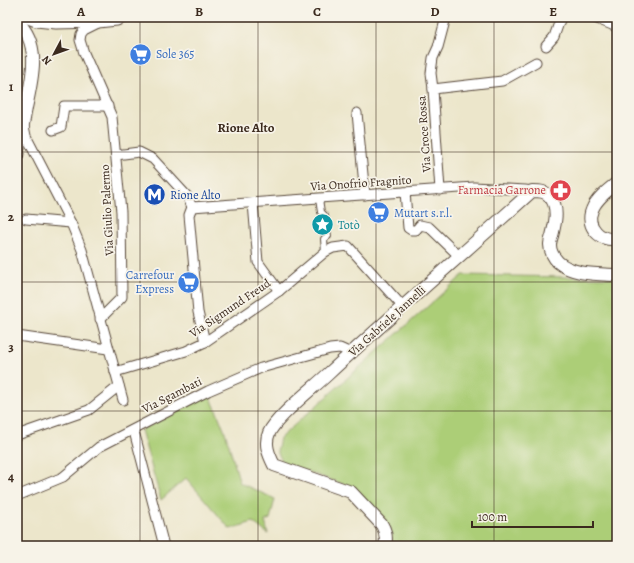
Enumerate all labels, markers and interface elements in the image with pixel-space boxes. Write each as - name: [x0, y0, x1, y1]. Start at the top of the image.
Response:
- text: A: [76, 3, 86, 20]
- text: B: [195, 3, 203, 20]
- text: C: [313, 3, 321, 20]
- text: D: [430, 3, 440, 20]
- text: E: [549, 3, 557, 20]
- north arrow: [34, 34, 74, 74]
- supermarket icon: Sole 365: [127, 41, 153, 67]
- place label: Sole 365: [156, 46, 194, 62]
- text: N: [39, 52, 55, 68]
- text: 1: [9, 78, 14, 95]
- street label: Via Croce Rossa: [413, 95, 435, 174]
- district label: Rione Alto: [218, 119, 275, 136]
- street label: Via Giulio Palermo: [97, 164, 117, 257]
- street label: Via Onofrio Fragnito: [309, 171, 412, 195]
- pharmacy icon: Farmacia Garrone: [548, 177, 574, 203]
- metro station icon: Rione Alto: [141, 182, 167, 208]
- place label: Farmacia Garrone: [458, 182, 546, 198]
- place label: Rione Alto: [170, 187, 221, 203]
- supermarket icon: Mutart s.r.l.: [366, 200, 392, 226]
- place label: Mutart s.r.l.: [394, 205, 453, 221]
- text: 2: [8, 208, 15, 225]
- place icon: Totò: [309, 212, 335, 238]
- place label: Totò: [338, 217, 360, 233]
- place label: Carrefour Express: [126, 267, 174, 297]
- supermarket icon: Carrefour Express: [176, 269, 202, 295]
- street label: Via Sigmund Freud: [186, 275, 274, 342]
- street label: Via Gabriele Jannelli: [344, 282, 429, 361]
- text: 3: [8, 338, 14, 355]
- street label: Via Sgambati: [139, 373, 205, 417]
- text: 4: [8, 468, 14, 485]
- scale bar: [472, 503, 593, 529]
- text: 100 m: [478, 509, 507, 525]

